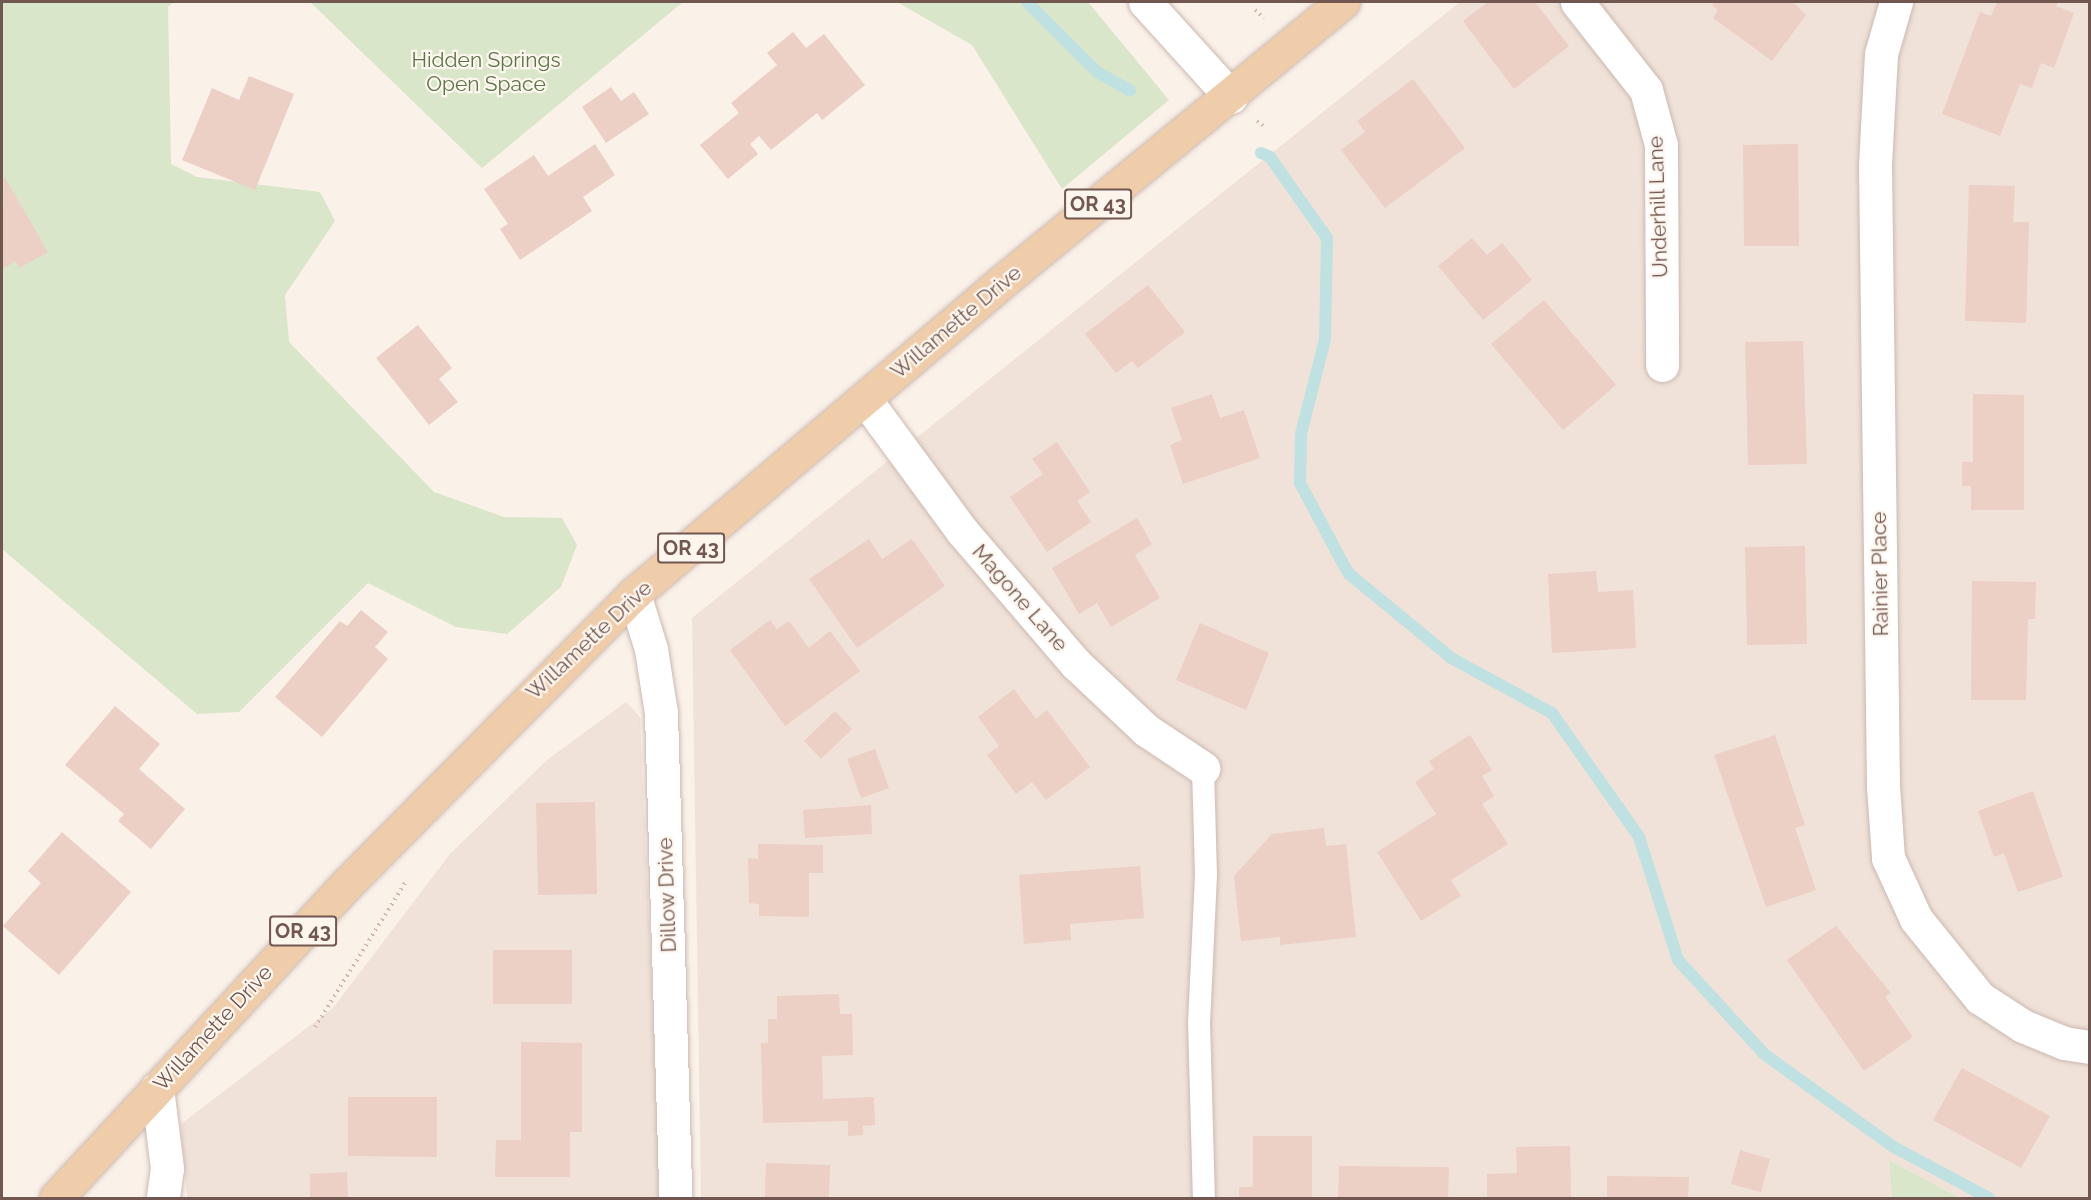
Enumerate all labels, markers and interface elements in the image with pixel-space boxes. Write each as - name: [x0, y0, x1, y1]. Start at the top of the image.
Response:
- park label: Hidden Springs Open Space: [411, 47, 561, 97]
- street label: Underhill Lane: [1643, 135, 1673, 279]
- road number: OR 43: [1064, 187, 1132, 221]
- street label: Willamette Drive: [886, 260, 1026, 384]
- street label: Rainier Place: [1866, 511, 1894, 637]
- road number: OR 43: [656, 531, 726, 565]
- street label: Magone Lane: [967, 539, 1073, 657]
- street label: Willamette Drive: [521, 575, 657, 705]
- street label: Dillow Drive: [652, 837, 682, 953]
- road number: OR 43: [268, 914, 338, 948]
- street label: Willamette Drive: [148, 960, 278, 1096]

